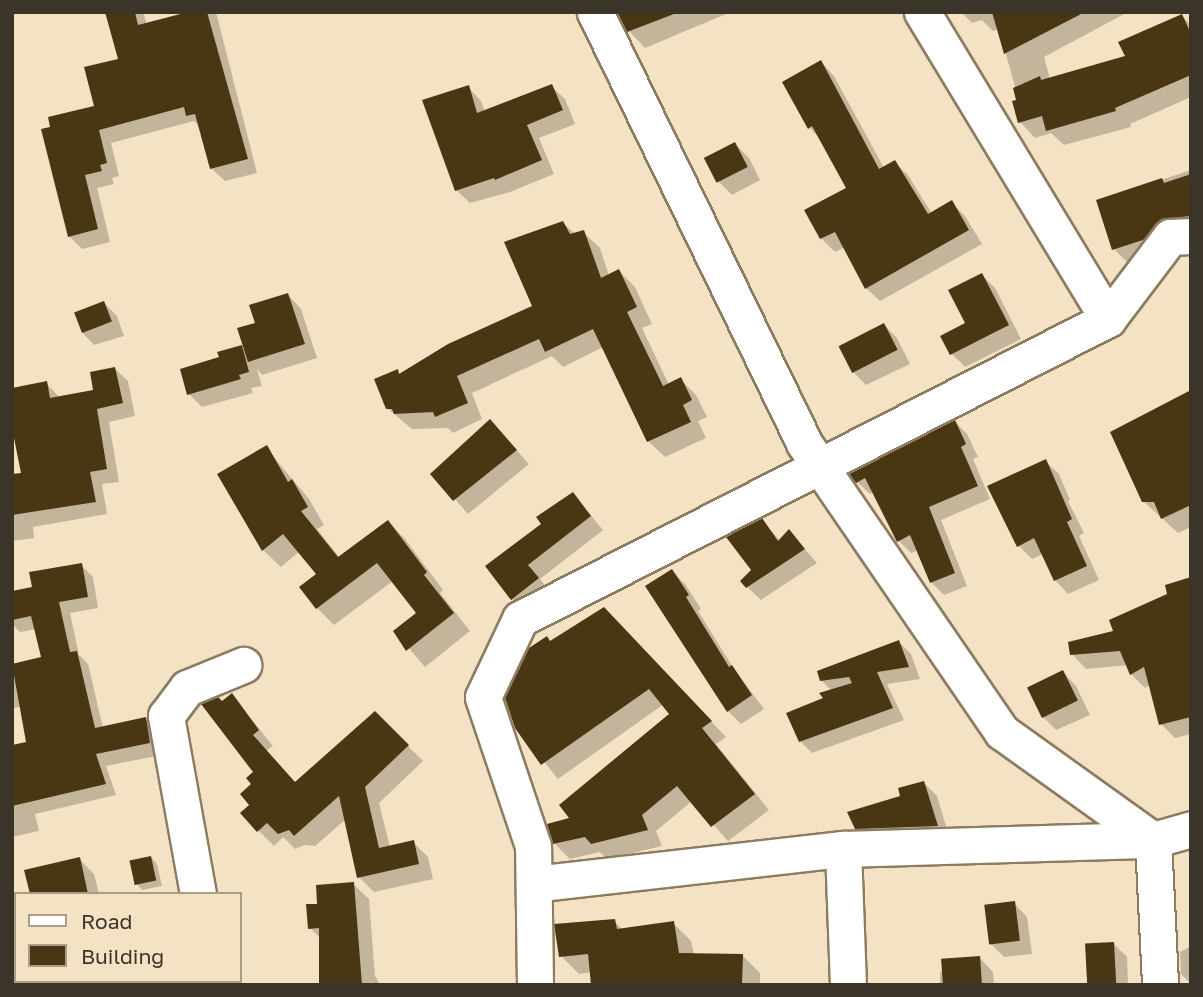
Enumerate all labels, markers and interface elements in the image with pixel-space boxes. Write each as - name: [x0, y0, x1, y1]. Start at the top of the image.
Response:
- legend: [14, 892, 242, 983]
- text: Road: [81, 908, 132, 934]
- text: Building: [81, 943, 164, 969]

